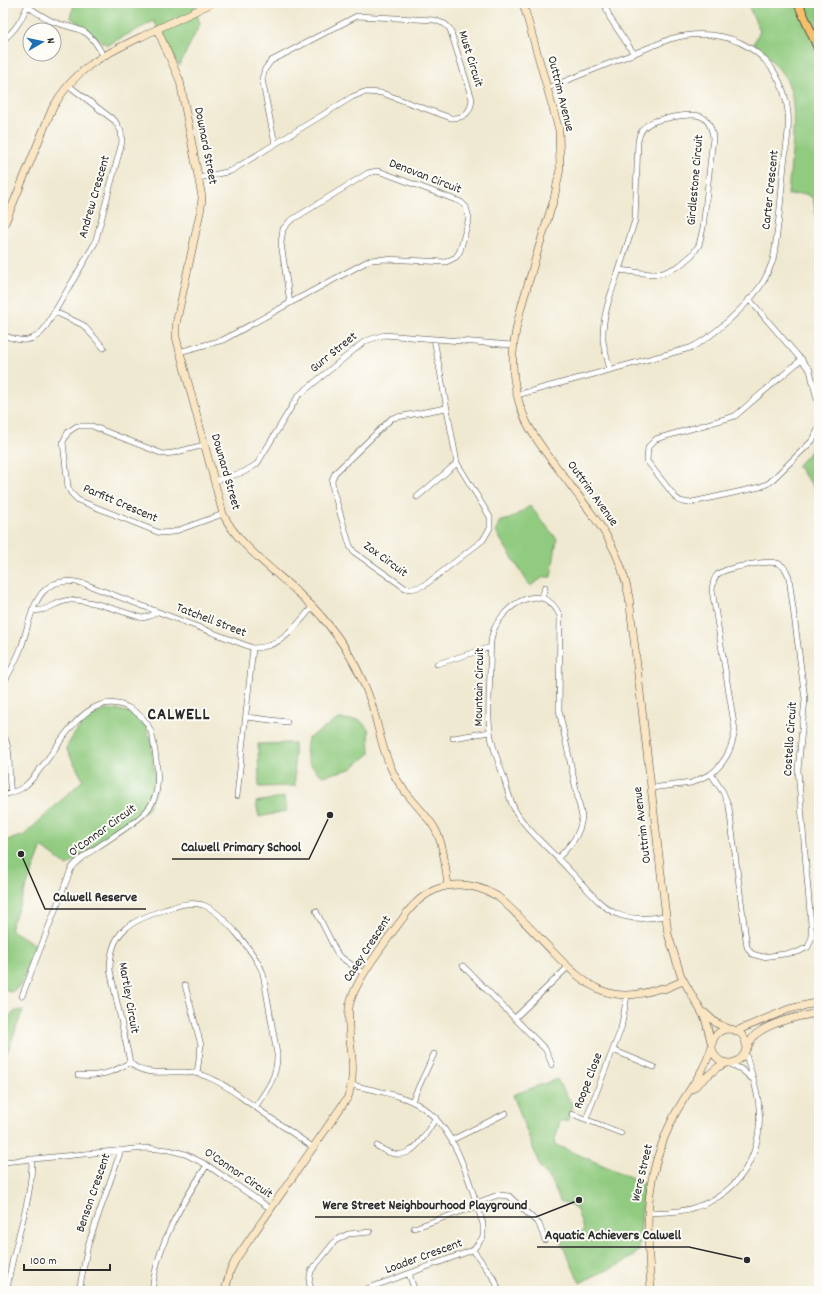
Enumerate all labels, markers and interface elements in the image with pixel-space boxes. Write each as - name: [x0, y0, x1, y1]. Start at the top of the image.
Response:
- north arrow: [22, 22, 62, 62]
- street label: Must Circuit: [452, 28, 488, 90]
- text: N: [42, 37, 58, 45]
- street label: Outtrim Avenue: [541, 54, 579, 134]
- street label: Downard Street: [188, 106, 222, 187]
- street label: Girdlestone Circuit: [683, 134, 709, 226]
- street label: Carter Crescent: [757, 149, 785, 231]
- street label: Andrew Crescent: [74, 153, 116, 241]
- street label: Denovan Circuit: [386, 154, 464, 200]
- street label: Gurr Street: [306, 328, 362, 378]
- street label: Downard Street: [205, 432, 245, 513]
- street label: Outtrim Avenue: [562, 457, 623, 531]
- street label: Parfitt Crescent: [80, 480, 161, 528]
- street label: Zox Circuit: [359, 537, 411, 583]
- street label: Tatchell Street: [173, 599, 249, 643]
- street label: Mountain Circuit: [470, 647, 490, 727]
- street label: Costello Circuit: [779, 701, 803, 777]
- district label: CALWELL: [147, 704, 211, 728]
- street label: Outtrim Avenue: [629, 785, 657, 865]
- street label: O'Connor Circuit: [65, 800, 141, 862]
- callout: Calwell Primary School: [172, 833, 309, 859]
- text: Calwell Primary School: [181, 838, 302, 858]
- callout: Calwell Reserve: [45, 883, 146, 909]
- text: Calwell Reserve: [53, 888, 137, 908]
- street label: Casey Crescent: [339, 912, 397, 986]
- street label: Martley Circuit: [112, 961, 144, 1035]
- street label: Roope Close: [570, 1050, 609, 1112]
- street label: Were Street: [627, 1142, 659, 1204]
- street label: O'Connor Circuit: [200, 1144, 276, 1204]
- street label: Benson Crescent: [72, 1151, 116, 1235]
- callout: Were Street Neighbourhood Playground: [315, 1191, 536, 1217]
- text: Were Street Neighbourhood Playground: [323, 1196, 528, 1216]
- callout: Aquatic Achievers Calwell: [537, 1221, 689, 1247]
- text: Aquatic Achievers Calwell: [545, 1226, 682, 1246]
- street label: Loader Crescent: [383, 1234, 465, 1280]
- scale bar: [24, 1246, 110, 1272]
- text: 100 m: [30, 1253, 57, 1270]

